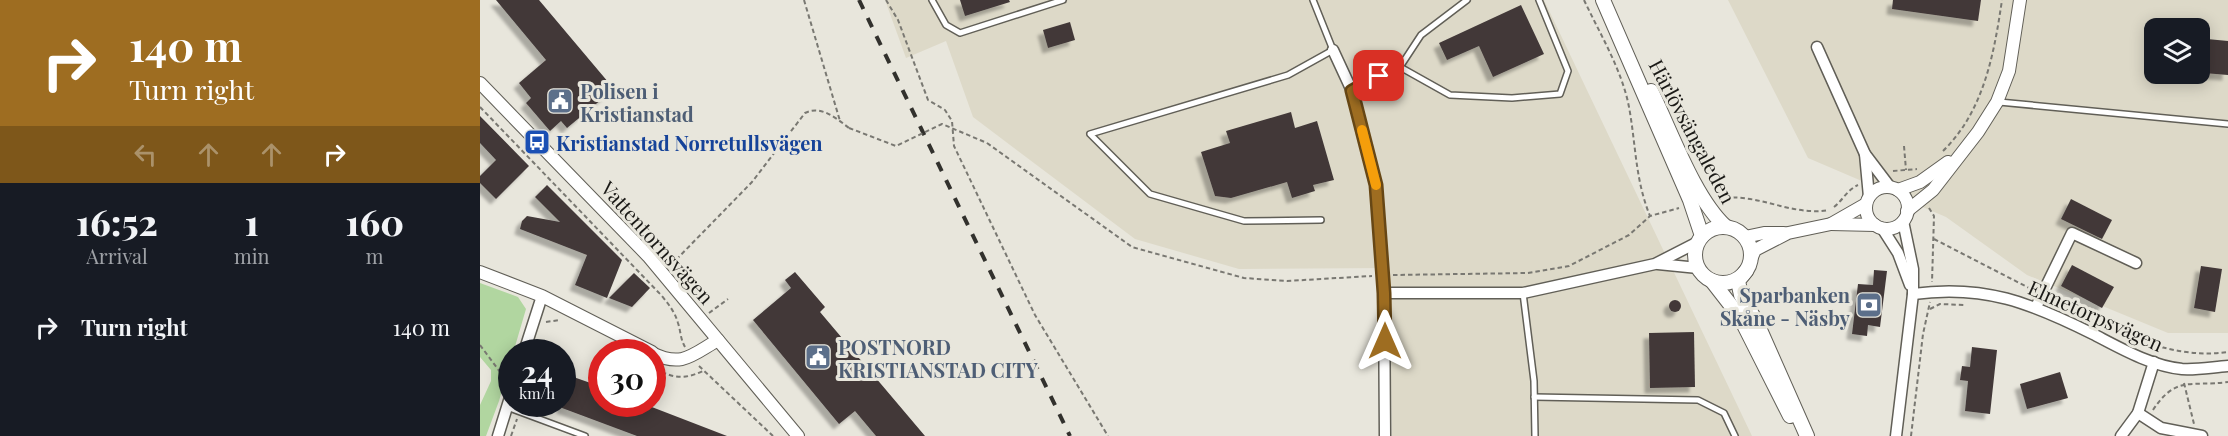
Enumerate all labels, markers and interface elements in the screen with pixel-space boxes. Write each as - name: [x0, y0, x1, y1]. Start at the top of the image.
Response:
- text: 140 m: [129, 17, 242, 73]
- map controls: [2144, 18, 2210, 84]
- button: layers: [2144, 18, 2210, 84]
- icon: right: [30, 24, 108, 102]
- pin: [1353, 50, 1404, 101]
- street label: Härlövsängaleden: [1644, 54, 1742, 208]
- icon: arrive: [1362, 59, 1395, 92]
- text: Turn right: [129, 71, 254, 107]
- place label: Polisen i Kristianstad: [580, 77, 694, 127]
- public building icon: Polisen i Kristianstad: [545, 86, 575, 116]
- bus stop icon: Kristianstad Norretullsvägen: [522, 127, 552, 157]
- place label: Kristianstad Norretullsvägen: [556, 129, 823, 156]
- icon: left: [129, 138, 162, 171]
- icon: ahead: [192, 138, 225, 171]
- icon: ahead: [255, 138, 288, 171]
- icon: right: [318, 138, 351, 171]
- street label: Vattentornsvägen: [595, 174, 720, 309]
- text: 16:52: [76, 197, 158, 245]
- text: 1: [245, 197, 259, 245]
- text: 160: [345, 197, 404, 245]
- text: Arrival: [86, 242, 148, 269]
- text: min: [234, 242, 269, 269]
- text: m: [366, 242, 384, 269]
- street label: Elmetorpsvägen: [2024, 273, 2168, 357]
- place label: Sparbanken Skåne - Näsby: [1720, 281, 1851, 331]
- bank icon: Sparbanken Skåne - Näsby: [1854, 290, 1884, 320]
- position arrow: [1353, 309, 1417, 373]
- icon: right: [30, 311, 63, 344]
- text: Turn right: [81, 312, 187, 342]
- text: 140 m: [393, 312, 450, 342]
- place label: POSTNORD KRISTIANSTAD CITY: [838, 333, 1039, 383]
- speed limit sign: 30: [588, 339, 666, 417]
- public building icon: POSTNORD KRISTIANSTAD CITY: [803, 342, 833, 372]
- text: 24: [521, 351, 553, 391]
- text: km/h: [519, 383, 555, 403]

